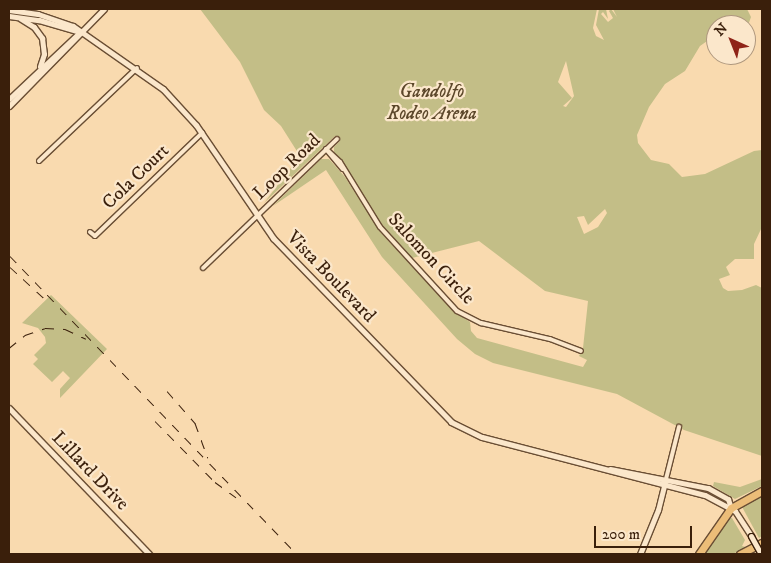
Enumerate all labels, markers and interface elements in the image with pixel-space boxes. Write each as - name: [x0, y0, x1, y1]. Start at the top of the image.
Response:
- north arrow: [706, 15, 756, 65]
- text: N: [711, 19, 732, 40]
- park label: Gandolfo Rodeo Arena: [387, 81, 477, 125]
- street label: Loop Road: [248, 129, 326, 205]
- street label: Cola Court: [98, 140, 174, 214]
- street label: Salomon Circle: [383, 209, 479, 309]
- street label: Vista Boulevard: [282, 227, 380, 327]
- street label: Lillard Drive: [47, 427, 133, 515]
- scale bar: [596, 516, 694, 548]
- text: 200 m: [602, 525, 640, 544]

